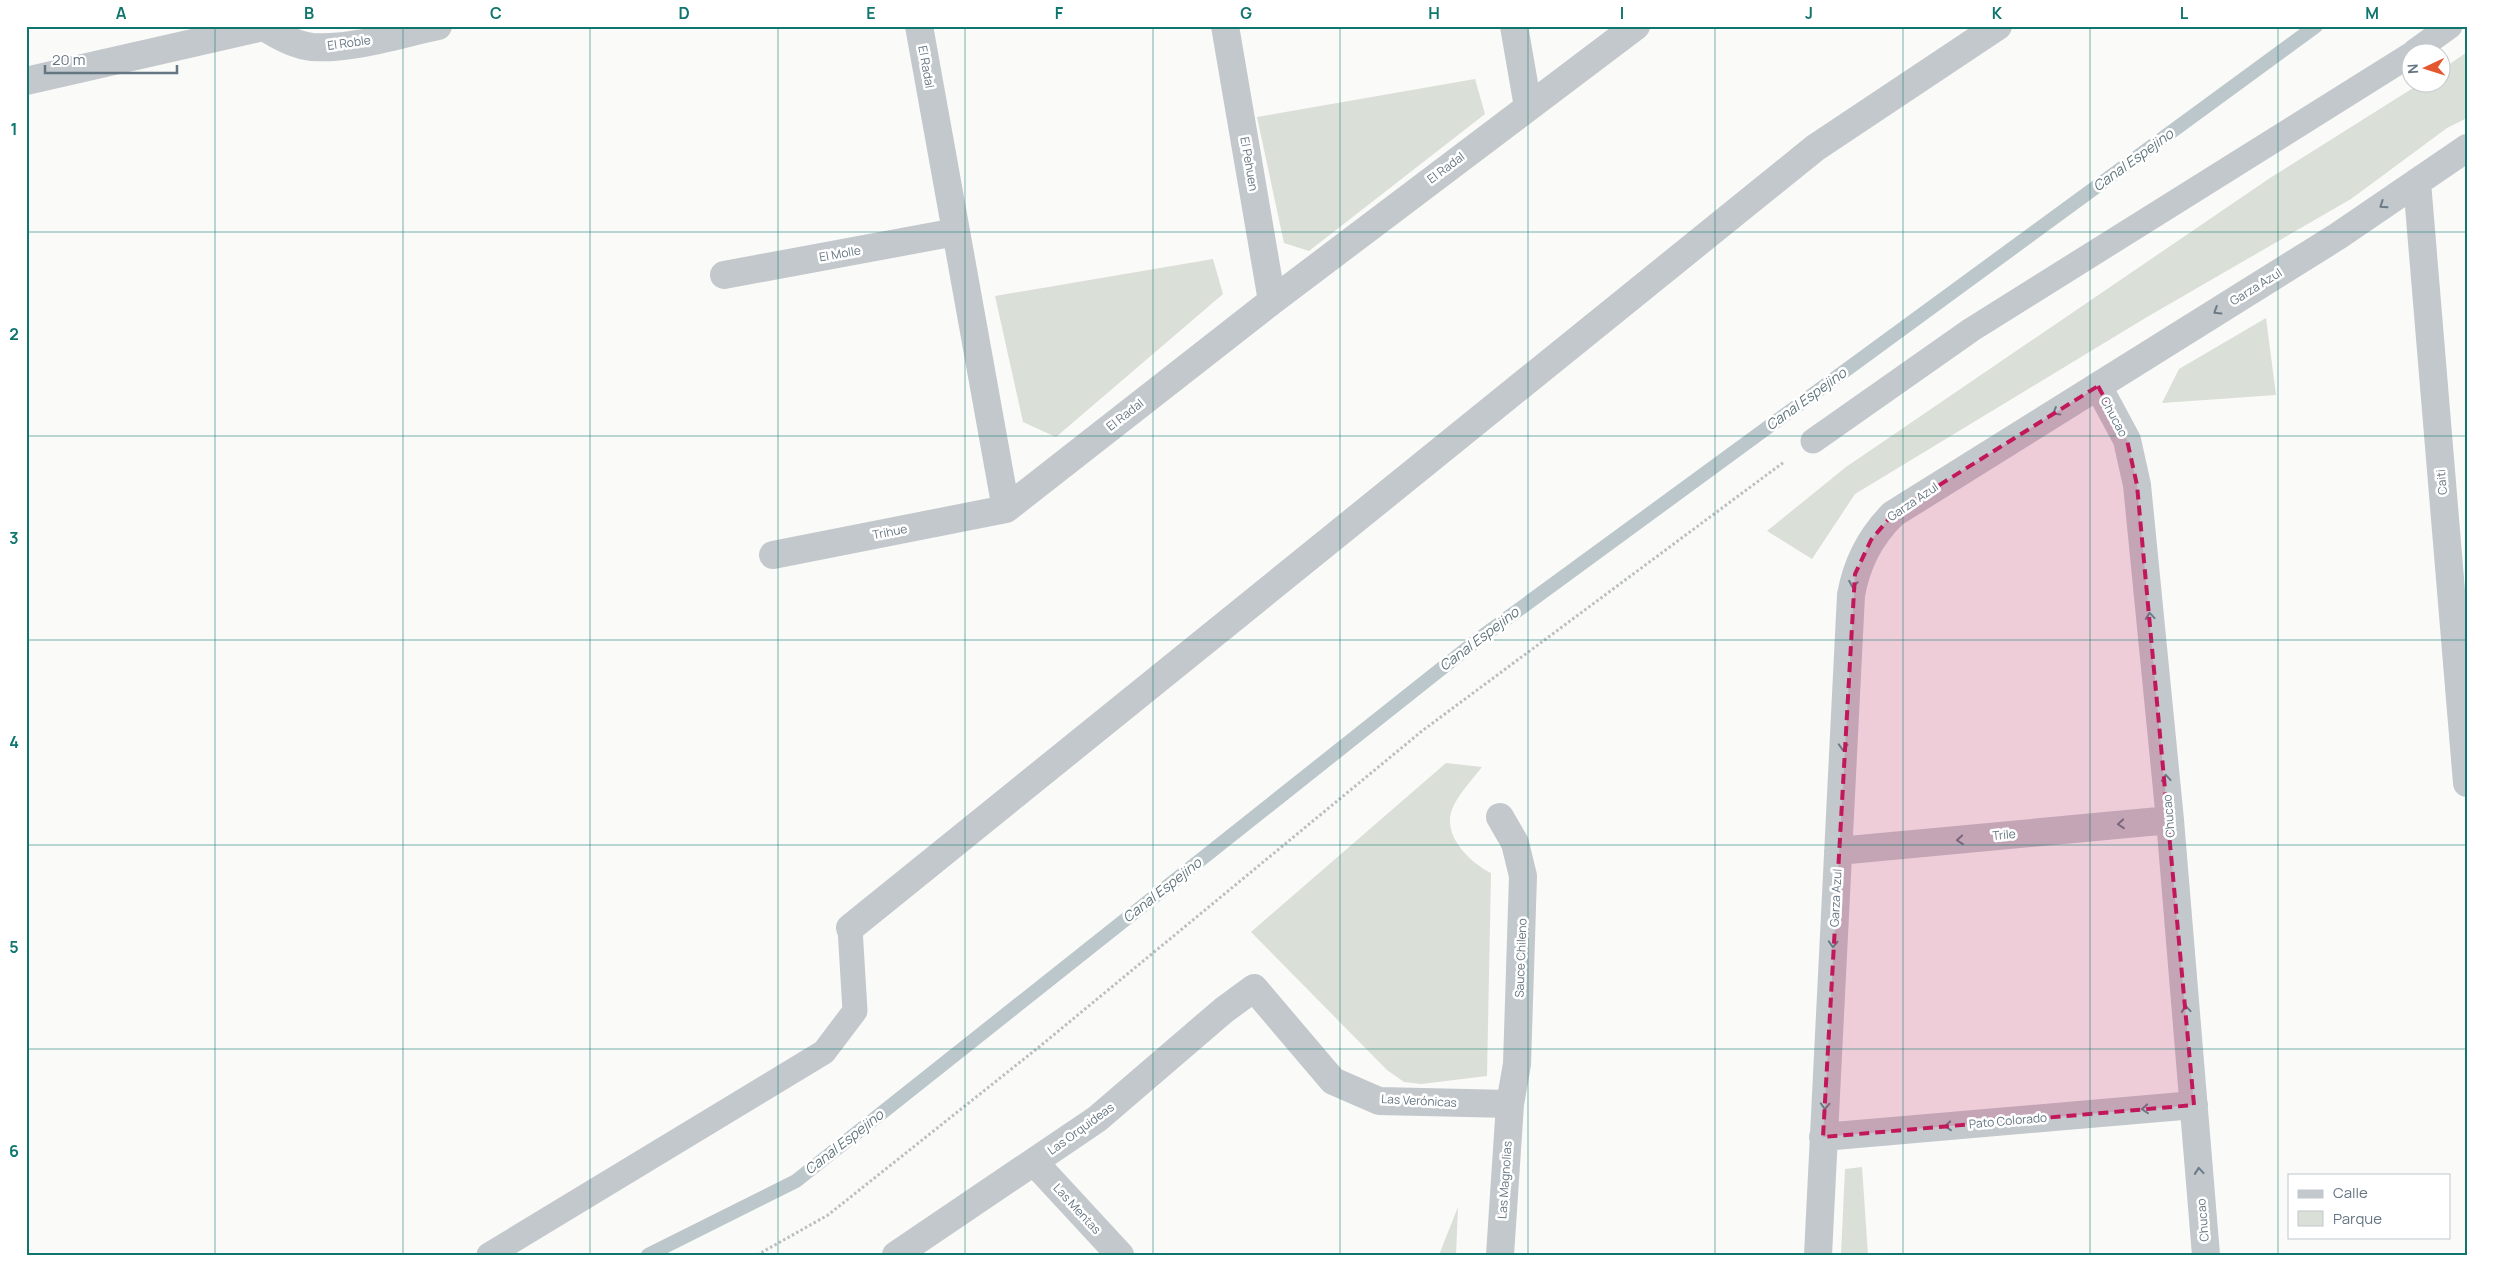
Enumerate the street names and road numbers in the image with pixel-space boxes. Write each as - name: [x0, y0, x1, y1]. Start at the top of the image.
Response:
- street label: El Roble: [326, 31, 372, 54]
- street label: El Radal: [914, 44, 939, 89]
- street label: El Pehuen: [1236, 136, 1263, 192]
- street label: El Radal: [1423, 148, 1468, 187]
- street label: El Molle: [818, 242, 862, 266]
- street label: Garza Azul: [2226, 264, 2285, 309]
- street label: Chucao: [2097, 394, 2132, 440]
- street label: El Radal: [1103, 395, 1147, 434]
- street label: Caiti: [2432, 469, 2451, 496]
- street label: Garza Azul: [1884, 478, 1942, 525]
- street label: Trihue: [871, 520, 909, 543]
- street label: Chucao: [2158, 794, 2179, 838]
- street label: Trile: [1992, 825, 2016, 844]
- street label: Garza Azul: [1825, 868, 1846, 928]
- street label: Sauce Chileno: [1511, 918, 1530, 998]
- street label: Las Verónicas: [1381, 1090, 1457, 1111]
- street label: Las Orquideas: [1044, 1099, 1117, 1159]
- street label: Pato Colorado: [1968, 1109, 2048, 1132]
- street label: Las Magnolias: [1493, 1140, 1516, 1220]
- street label: Las Mentas: [1050, 1180, 1105, 1238]
- street label: Chucao: [2192, 1198, 2213, 1242]

